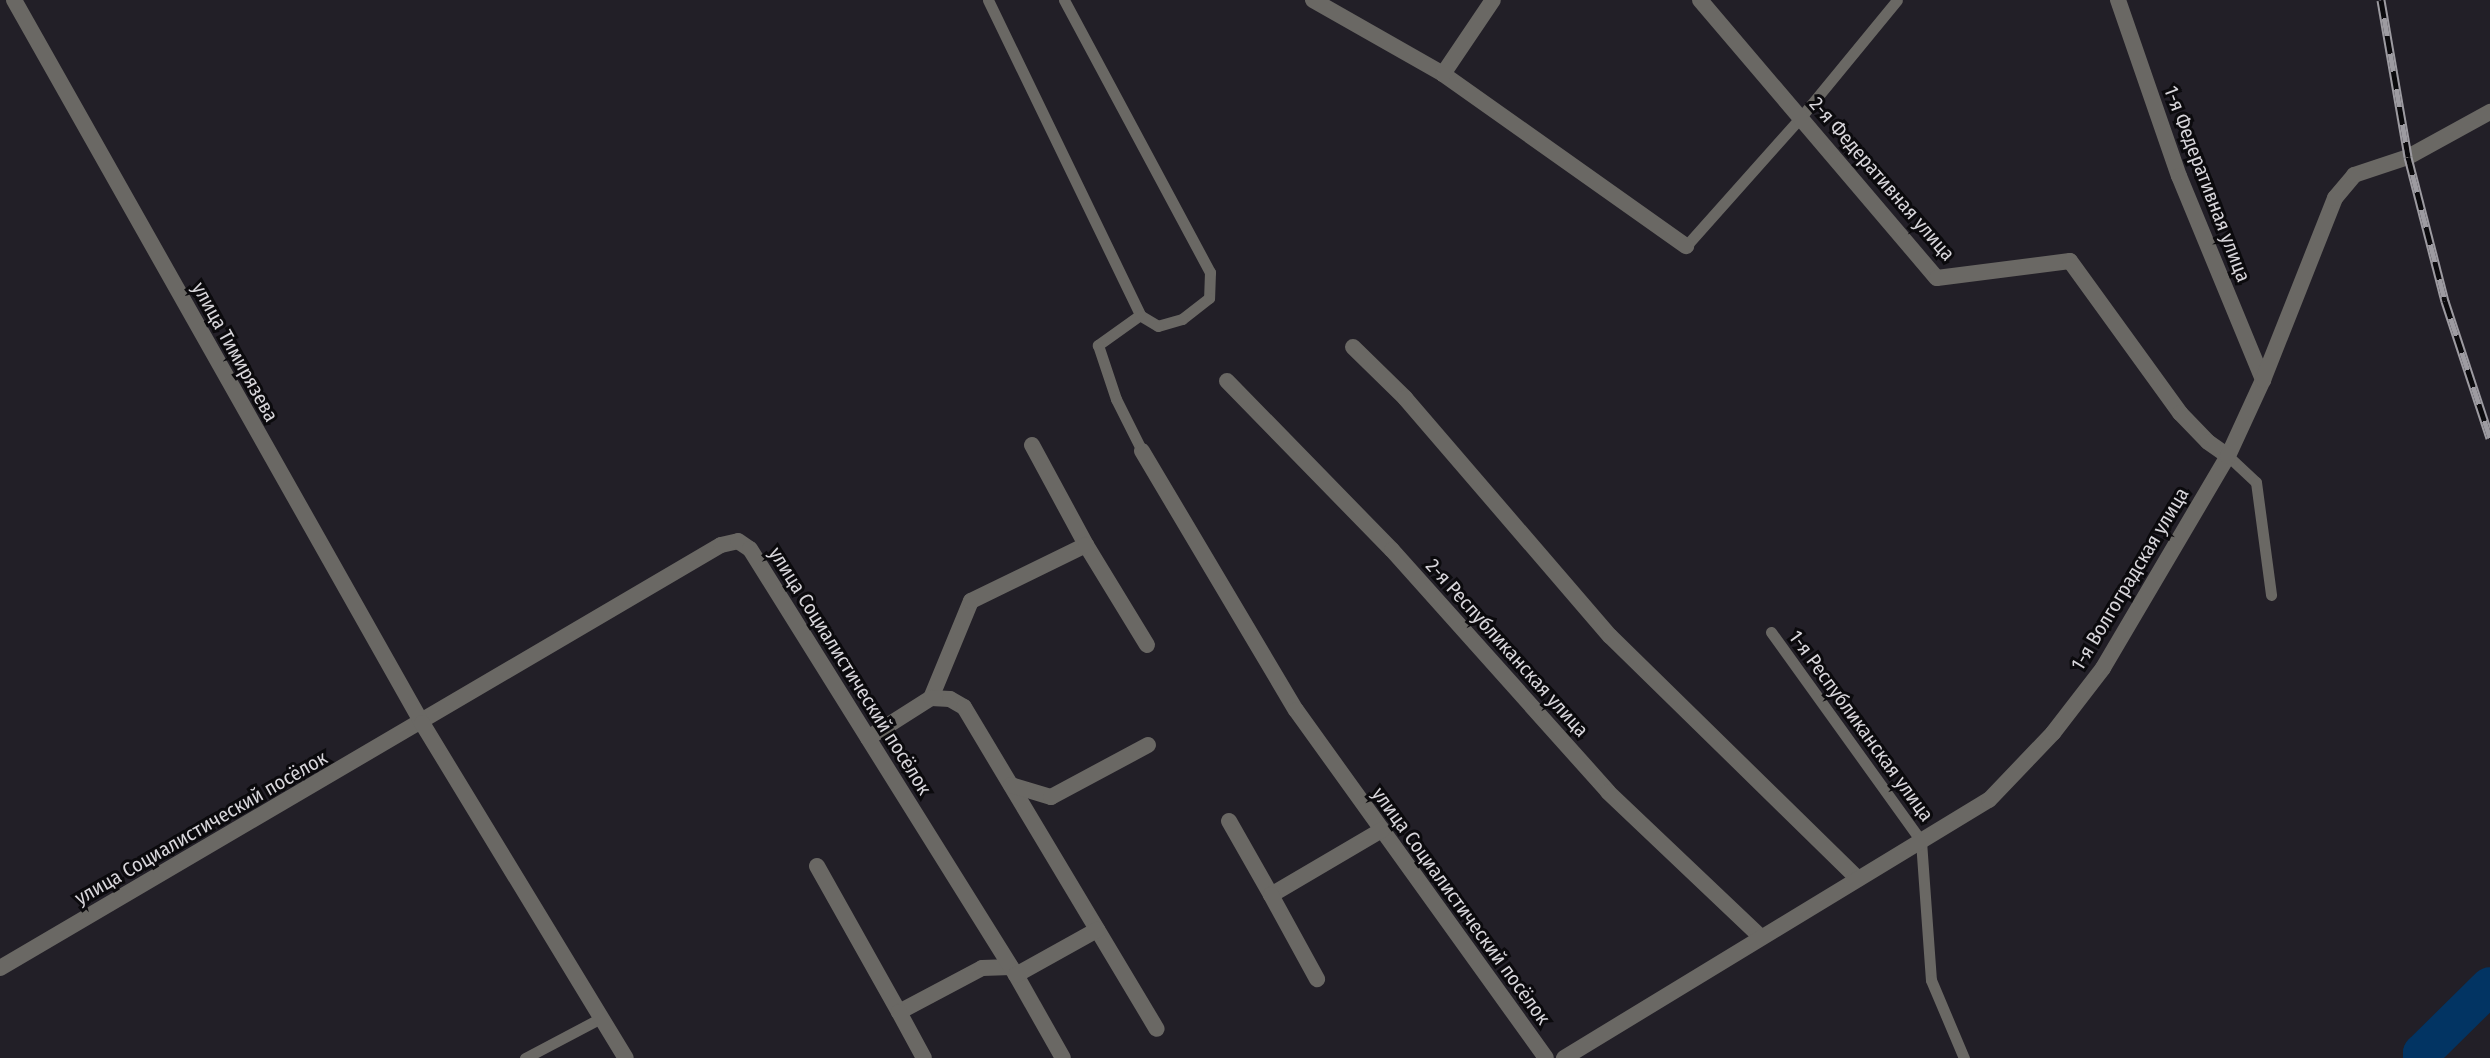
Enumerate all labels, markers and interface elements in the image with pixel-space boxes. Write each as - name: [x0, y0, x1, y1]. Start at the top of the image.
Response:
- street label: 1-я Федеративная улица: [2159, 83, 2255, 285]
- street label: 2-я Федеративная улица: [1804, 92, 1960, 266]
- street label: улица Тимирязева: [187, 278, 283, 426]
- street label: 1-я Волгоградская улица: [2066, 483, 2194, 675]
- street label: улица Социалистический посёлок: [764, 543, 936, 799]
- street label: 2-я Республиканская улица: [1421, 554, 1593, 742]
- street label: 1-я Республиканская улица: [1784, 626, 1938, 826]
- street label: улица Социалистический посёлок: [70, 746, 332, 910]
- street label: улица Социалистический посёлок: [1367, 783, 1555, 1029]

